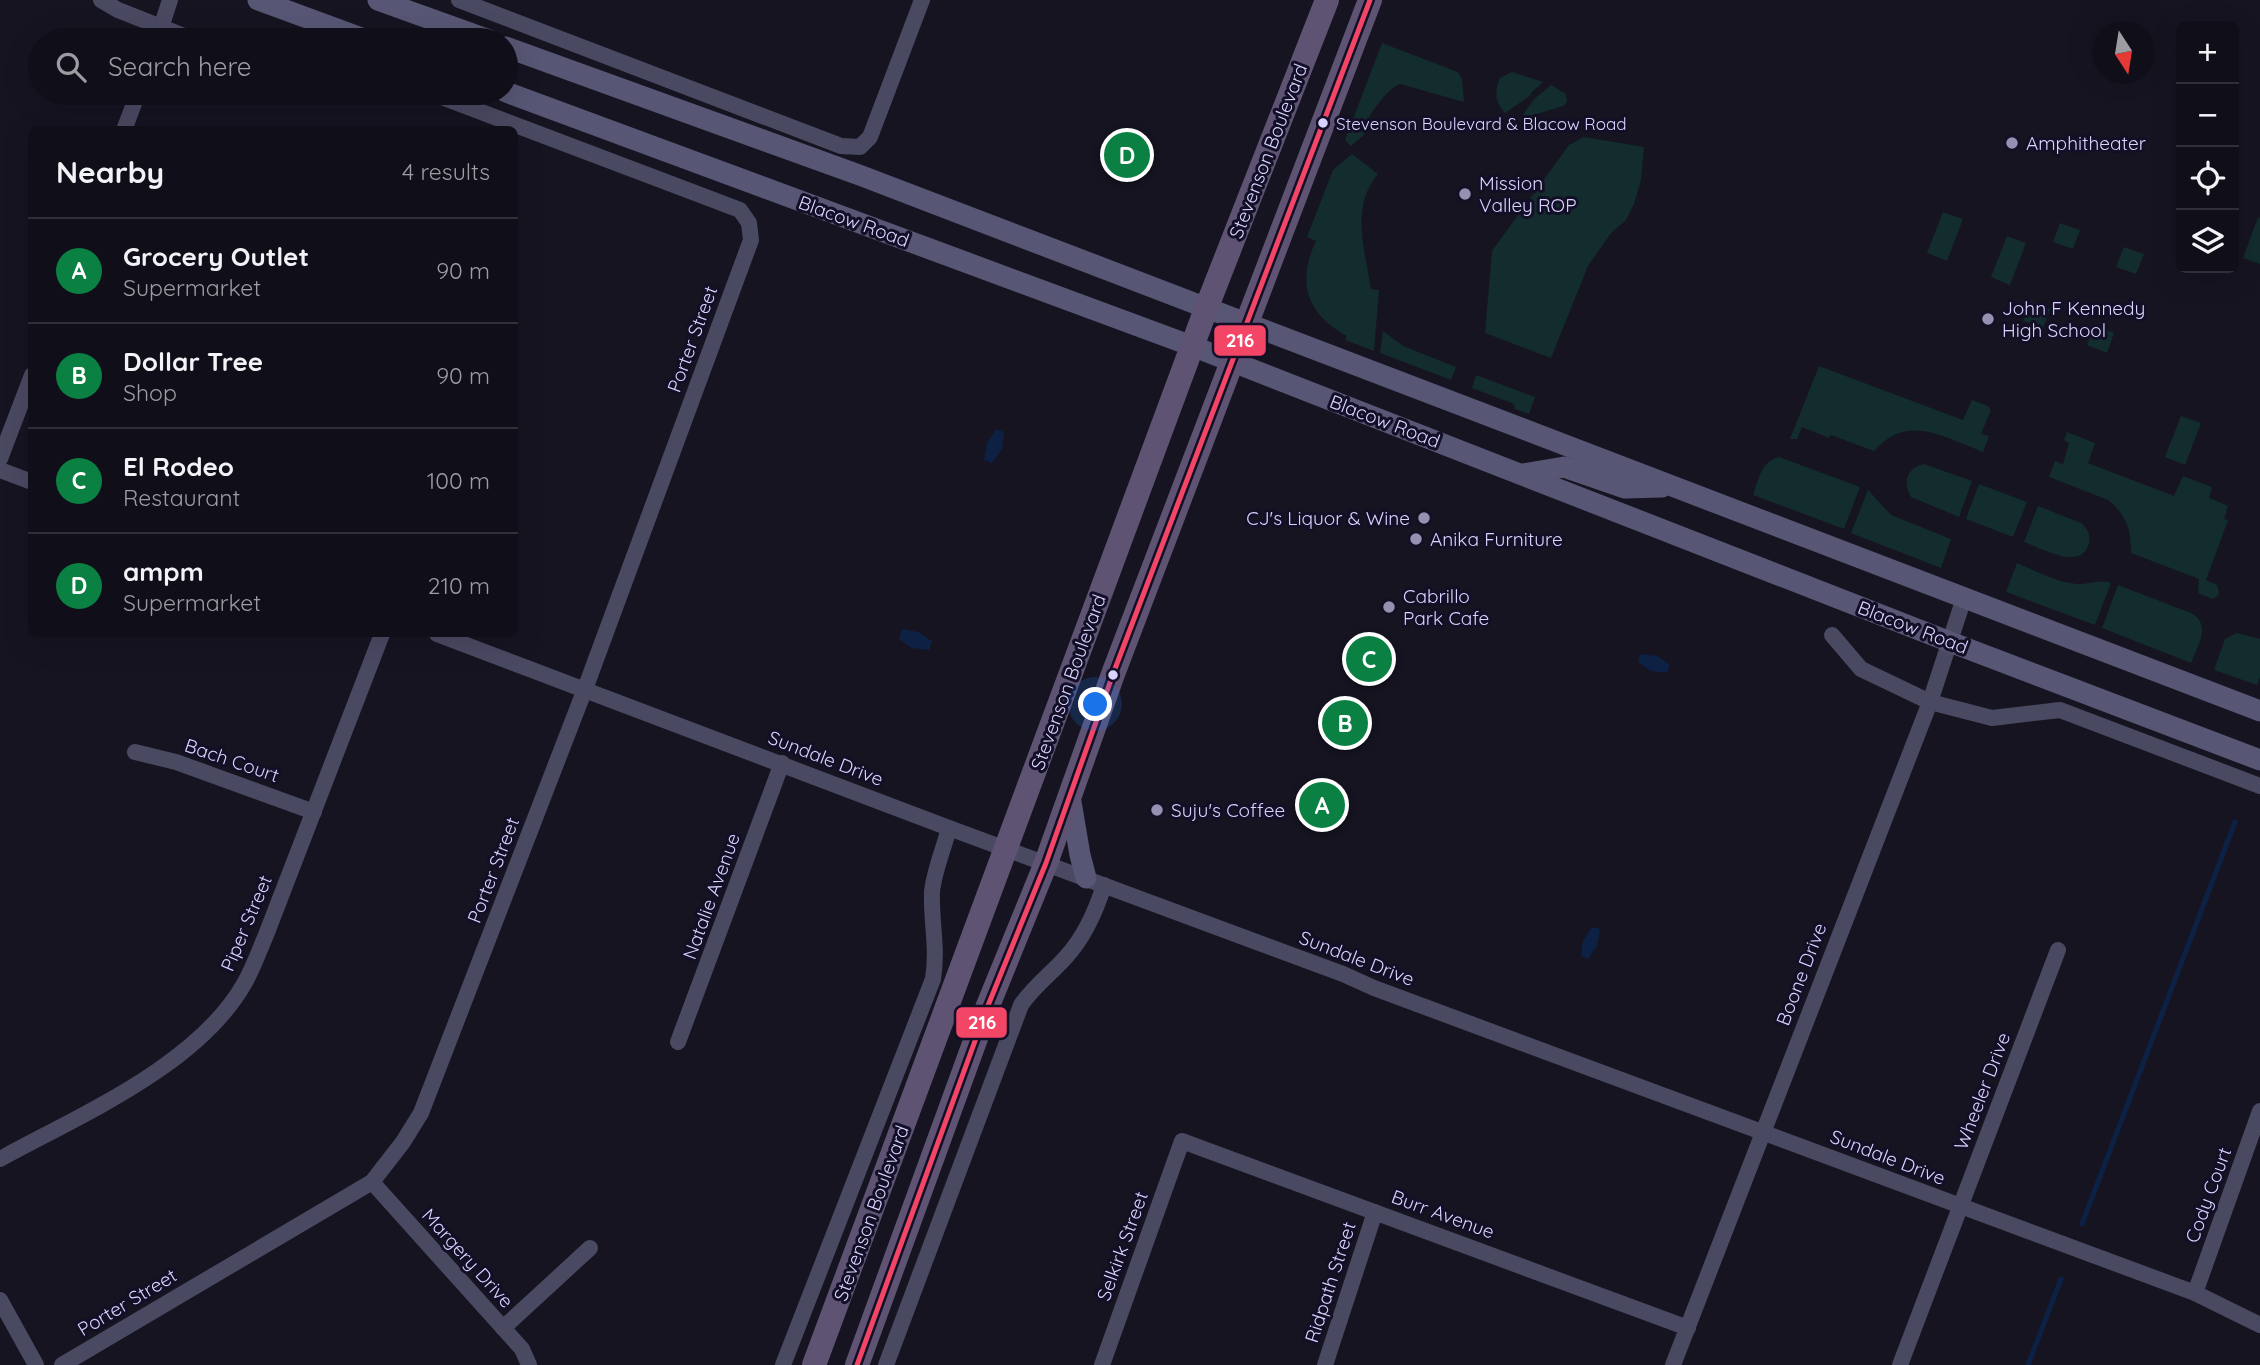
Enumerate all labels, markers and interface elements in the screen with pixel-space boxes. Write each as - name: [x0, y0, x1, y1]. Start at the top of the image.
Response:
- north arrow: [2092, 21, 2155, 84]
- map controls: [2176, 21, 2239, 273]
- button: +: [2176, 21, 2239, 84]
- search box: [28, 28, 518, 105]
- icon: search: [52, 48, 90, 86]
- text: Search here: [108, 50, 252, 83]
- street label: Stevenson Boulevard: [1224, 60, 1312, 242]
- button: −: [2176, 84, 2239, 147]
- place label: Stevenson Boulevard & Blacow Road: [1336, 113, 1627, 134]
- marker: Stevenson Boulevard & Blacow Road: [1316, 116, 1330, 130]
- pin: D: [1104, 129, 1150, 181]
- place label: Amphitheater: [2026, 131, 2147, 155]
- marker: Amphitheater: [2004, 135, 2020, 151]
- button: locate: [2176, 147, 2239, 210]
- text: Nearby: [56, 153, 164, 191]
- text: 4 results: [402, 157, 490, 186]
- place label: Mission Valley ROP: [1479, 171, 1577, 217]
- marker: Mission Valley ROP: [1457, 186, 1473, 202]
- street label: Blacow Road: [795, 190, 913, 252]
- button: layers: [2176, 210, 2239, 273]
- text: Grocery Outlet: [123, 240, 309, 273]
- text: A: [72, 256, 86, 285]
- text: 90 m: [436, 256, 490, 285]
- text: Supermarket: [123, 273, 261, 302]
- street label: Porter Street: [662, 283, 722, 395]
- place label: John F Kennedy High School: [2002, 296, 2145, 342]
- marker: John F Kennedy High School: [1980, 311, 1996, 327]
- line badge: 216: [1213, 324, 1267, 357]
- text: 216: [1226, 328, 1254, 352]
- text: Dollar Tree: [123, 345, 263, 378]
- text: B: [71, 361, 87, 390]
- text: 90 m: [436, 361, 490, 390]
- text: Shop: [123, 378, 177, 407]
- street label: Blacow Road: [1326, 389, 1444, 453]
- text: El Rodeo: [123, 450, 234, 483]
- text: C: [72, 466, 86, 495]
- text: 100 m: [427, 466, 490, 495]
- text: Restaurant: [123, 483, 240, 512]
- place label: CJ's Liquor & Wine: [1246, 506, 1410, 530]
- marker: CJ's Liquor & Wine: [1416, 510, 1432, 526]
- place label: Anika Furniture: [1430, 527, 1563, 551]
- marker: Anika Furniture: [1408, 531, 1424, 547]
- text: ampm: [123, 555, 204, 588]
- text: D: [71, 571, 87, 600]
- text: 210 m: [428, 571, 490, 600]
- place label: Cabrillo Park Cafe: [1403, 584, 1489, 630]
- text: Supermarket: [123, 588, 261, 617]
- street label: Stevenson Boulevard: [1025, 591, 1111, 773]
- street label: Blacow Road: [1854, 595, 1972, 659]
- marker: Cabrillo Park Cafe: [1381, 599, 1397, 615]
- pin: C: [1346, 633, 1392, 685]
- unlabelled marker: [1106, 668, 1120, 682]
- your location: [1078, 687, 1112, 721]
- pin: B: [1322, 697, 1368, 749]
- street label: Sundale Drive: [765, 725, 887, 791]
- street label: Bach Court: [182, 733, 282, 787]
- pin: A: [1299, 779, 1345, 831]
- place label: Suju's Coffee: [1171, 798, 1285, 822]
- marker: Suju's Coffee: [1149, 802, 1165, 818]
- street label: Porter Street: [462, 814, 524, 926]
- street label: Natalie Avenue: [677, 830, 745, 962]
- street label: Piper Street: [215, 871, 277, 975]
- street label: Boone Drive: [1770, 919, 1832, 1029]
- street label: Sundale Drive: [1296, 925, 1418, 991]
- line badge: 216: [955, 1006, 1008, 1039]
- text: 216: [968, 1010, 996, 1034]
- street label: Wheeler Drive: [1949, 1029, 2015, 1153]
- street label: Stevenson Boulevard: [828, 1122, 914, 1304]
- street label: Sundale Drive: [1827, 1124, 1949, 1190]
- street label: Cody Court: [2180, 1144, 2236, 1246]
- street label: Burr Avenue: [1388, 1184, 1498, 1244]
- street label: Selkirk Street: [1091, 1188, 1153, 1304]
- street label: Margery Drive: [417, 1203, 519, 1313]
- street label: Ridpath Street: [1299, 1219, 1361, 1345]
- street label: Porter Street: [73, 1263, 181, 1341]

